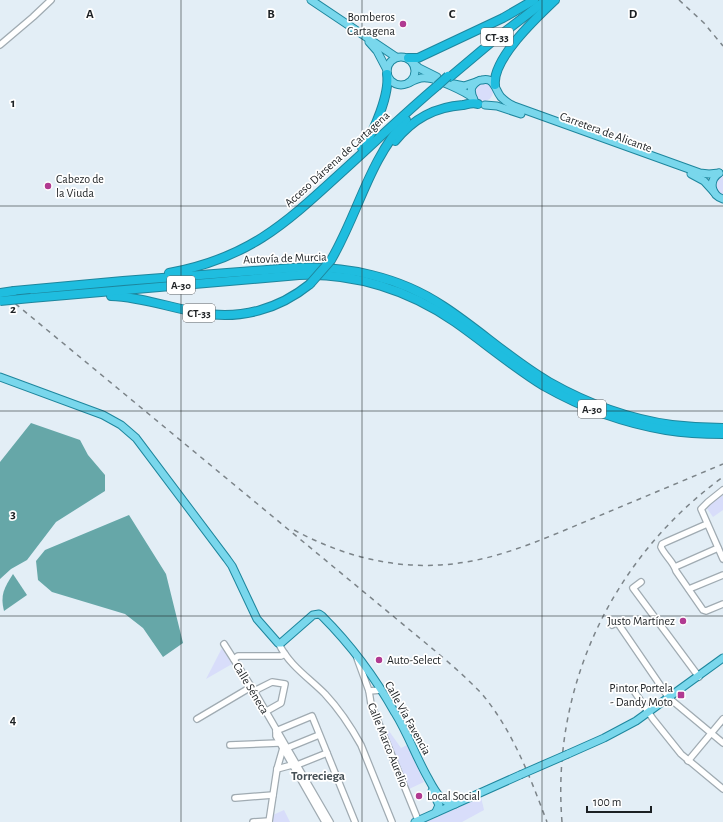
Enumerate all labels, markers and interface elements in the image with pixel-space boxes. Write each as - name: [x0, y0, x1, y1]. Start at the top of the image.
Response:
- text: A: [86, 8, 94, 21]
- text: B: [267, 8, 275, 21]
- text: C: [449, 8, 456, 21]
- text: D: [629, 8, 638, 21]
- place label: Bomberos Cartagena: [347, 11, 395, 37]
- marker: Bomberos Cartagena: [398, 19, 408, 29]
- road number: CT-33: [481, 28, 513, 46]
- text: 1: [11, 97, 15, 110]
- street label: Acceso Dársena de Cartagena: [282, 109, 392, 209]
- street label: Carretera de Alicante: [558, 110, 654, 154]
- place label: Cabezo de la Viuda: [56, 173, 104, 199]
- marker: Cabezo de la Viuda: [43, 181, 53, 191]
- street label: Autovía de Murcia: [243, 251, 327, 265]
- road number: A-30: [167, 276, 195, 294]
- text: 2: [10, 303, 16, 316]
- road number: CT-33: [183, 304, 215, 322]
- road number: A-30: [578, 400, 606, 418]
- text: 3: [10, 508, 16, 521]
- place label: Justo Martínez: [607, 615, 675, 627]
- marker: Justo Martínez: [678, 616, 688, 626]
- place label: Auto-Select: [387, 654, 441, 666]
- marker: Auto-Select: [374, 655, 384, 665]
- street label: Calle Séneca: [231, 660, 271, 716]
- street label: Calle Vía Favencia: [383, 679, 433, 757]
- place label: Pintor Portela - Dandy Moto: [609, 682, 673, 709]
- marker: Pintor Portela - Dandy Moto: [676, 690, 686, 700]
- street label: Calle Marco Aurelio: [366, 701, 410, 789]
- text: 4: [10, 714, 17, 727]
- district label: Torreciega: [291, 770, 345, 783]
- scale bar: [587, 788, 651, 814]
- place label: Local Social: [427, 790, 480, 802]
- marker: Local Social: [414, 791, 424, 801]
- text: 100 m: [593, 796, 621, 808]

